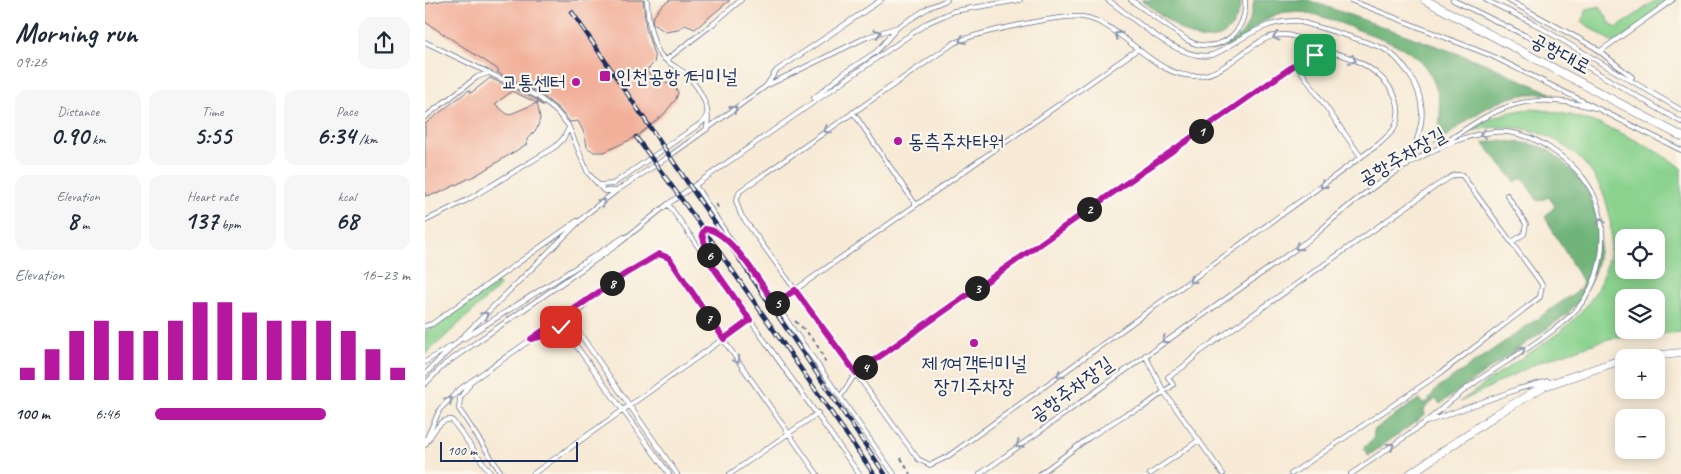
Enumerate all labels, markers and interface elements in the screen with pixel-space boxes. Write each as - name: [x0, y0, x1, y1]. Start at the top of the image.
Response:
- text: Morning run: [15, 15, 137, 50]
- button: share: [358, 17, 410, 69]
- street label: 공항대로: [1526, 27, 1595, 80]
- one-way arrow: [873, 29, 881, 39]
- one-way arrow: [1272, 31, 1280, 41]
- one-way arrow: [1114, 32, 1123, 41]
- one-way arrow: [958, 33, 967, 44]
- pin: [1294, 34, 1336, 76]
- icon: arrive: [1301, 41, 1329, 69]
- text: 09:26: [15, 52, 47, 72]
- one-way arrow: [1348, 53, 1357, 64]
- place label: 인천공항1터미널: [616, 64, 738, 89]
- marker: 인천공항1터미널: [598, 69, 612, 83]
- place label: 교통센터: [502, 70, 566, 95]
- marker: 교통센터: [570, 76, 582, 88]
- text: Distance: [57, 103, 99, 120]
- text: Time: [202, 103, 223, 120]
- text: Pace: [336, 103, 358, 120]
- one-way arrow: [728, 106, 737, 114]
- pin: 1: [1189, 118, 1213, 144]
- text: 0.90: [50, 120, 89, 152]
- text: 5:55: [194, 120, 231, 152]
- text: 6:34: [316, 120, 356, 152]
- street label: 공항주차장길: [1354, 121, 1450, 191]
- text: 1: [1198, 123, 1205, 140]
- one-way arrow: [824, 124, 833, 133]
- one-way arrow: [1479, 128, 1488, 138]
- place label: 동측주차타워: [908, 129, 1005, 154]
- text: km: [89, 131, 106, 148]
- text: /km: [356, 131, 377, 148]
- marker: 동측주차타워: [892, 135, 904, 147]
- one-way arrow: [1320, 178, 1329, 188]
- text: Elevation: [57, 188, 100, 205]
- text: Heart rate: [187, 188, 238, 205]
- text: kcal: [338, 188, 356, 205]
- pin: 2: [1077, 196, 1101, 222]
- one-way arrow: [596, 200, 605, 208]
- text: 2: [1086, 201, 1093, 218]
- text: 8: [67, 205, 78, 237]
- text: 137: [184, 205, 218, 237]
- text: 68: [335, 205, 358, 237]
- text: m: [78, 216, 89, 233]
- text: bpm: [218, 216, 241, 233]
- one-way arrow: [1596, 217, 1606, 225]
- map controls: [1615, 229, 1665, 459]
- button: locate: [1615, 229, 1665, 279]
- one-way arrow: [1294, 241, 1304, 250]
- pin: 6: [697, 242, 721, 268]
- text: 6: [706, 247, 713, 264]
- text: Elevation: [15, 265, 64, 285]
- text: 16–23 m: [361, 265, 410, 285]
- pin: 8: [599, 270, 625, 296]
- one-way arrow: [1188, 274, 1198, 283]
- text: 8: [609, 275, 616, 292]
- pin: 3: [965, 276, 989, 300]
- text: 3: [974, 280, 981, 297]
- button: layers: [1615, 289, 1665, 339]
- pin: 5: [765, 290, 789, 316]
- text: 5: [774, 295, 781, 312]
- pin: [540, 306, 582, 348]
- pin: 7: [695, 306, 721, 330]
- text: 7: [705, 310, 712, 327]
- one-way arrow: [479, 312, 488, 321]
- icon: check: [547, 313, 575, 341]
- one-way arrow: [1161, 334, 1171, 343]
- marker: 제1여객터미널 장기주차장: [968, 337, 980, 349]
- one-way arrow: [1516, 347, 1526, 356]
- button: +: [1615, 349, 1665, 399]
- place label: 제1여객터미널 장기주차장: [921, 351, 1027, 399]
- street label: 공항주차장길: [1025, 351, 1118, 428]
- one-way arrow: [731, 354, 741, 363]
- pin: 4: [853, 354, 877, 380]
- text: 4: [862, 359, 869, 376]
- one-way arrow: [1056, 369, 1066, 378]
- one-way arrow: [443, 397, 452, 406]
- text: 100 m: [15, 404, 50, 424]
- text: 6:46: [95, 404, 120, 424]
- button: −: [1615, 409, 1665, 459]
- scale bar: [440, 439, 577, 462]
- one-way arrow: [1015, 439, 1025, 448]
- text: 100 m: [447, 442, 477, 459]
- one-way arrow: [1386, 443, 1395, 452]

